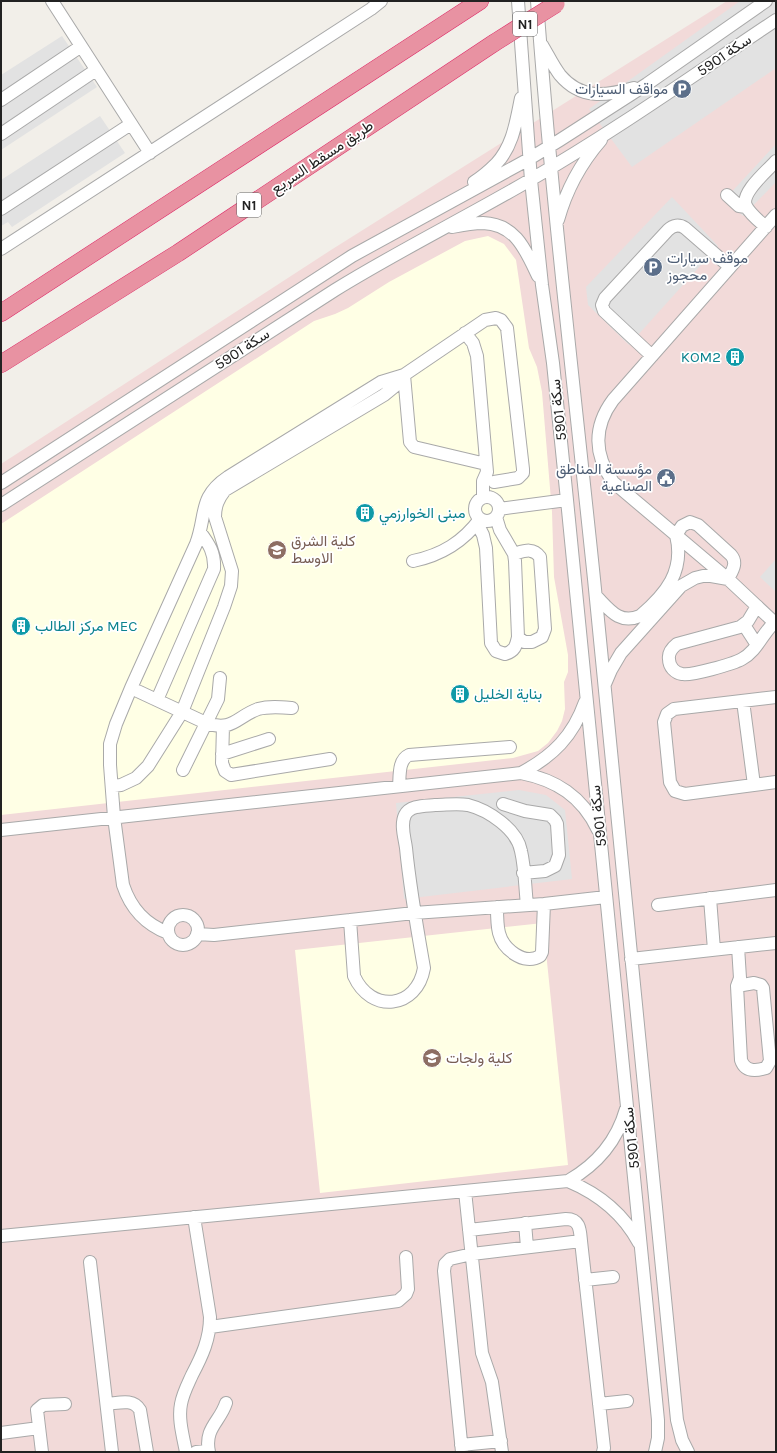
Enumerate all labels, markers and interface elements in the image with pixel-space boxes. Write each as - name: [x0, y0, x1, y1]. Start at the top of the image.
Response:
- road number: N1: [513, 12, 537, 36]
- street label: سكة 5901: [693, 30, 755, 80]
- parking icon: مواقف السيارات: [671, 78, 693, 100]
- place label: مواقف السيارات: [575, 80, 668, 98]
- street label: طريق مسقط السريع: [268, 116, 378, 199]
- road number: N1: [237, 193, 261, 217]
- place label: موقف سيارات محجوز: [666, 249, 748, 284]
- parking icon: موقف سيارات محجوز: [642, 256, 664, 278]
- street label: سكة 5901: [211, 325, 273, 373]
- building icon: KOM2: [724, 346, 746, 368]
- place label: KOM2: [681, 348, 721, 366]
- street label: سكة 5901: [546, 378, 570, 442]
- place label: مؤسسة المناطق الصناعية: [556, 460, 652, 495]
- public building icon: مؤسسة المناطق الصناعية: [655, 467, 677, 489]
- building icon: مبنى الخوارزمي: [354, 502, 376, 524]
- place label: مبنى الخوارزمي: [379, 504, 466, 526]
- place label: كلية الشرق الاوسط: [291, 532, 356, 567]
- school or university icon: كلية الشرق الاوسط: [266, 539, 288, 561]
- building icon: مركز الطالب MEC: [10, 615, 32, 637]
- place label: مركز الطالب MEC: [35, 617, 137, 635]
- building icon: بناية الخليل: [449, 683, 471, 705]
- place label: بناية الخليل: [474, 685, 542, 703]
- street label: سكة 5901: [586, 784, 610, 848]
- school or university icon: كلية ولجات: [421, 1047, 443, 1069]
- place label: كلية ولجات: [446, 1049, 513, 1067]
- street label: سكة 5901: [619, 1106, 643, 1170]

